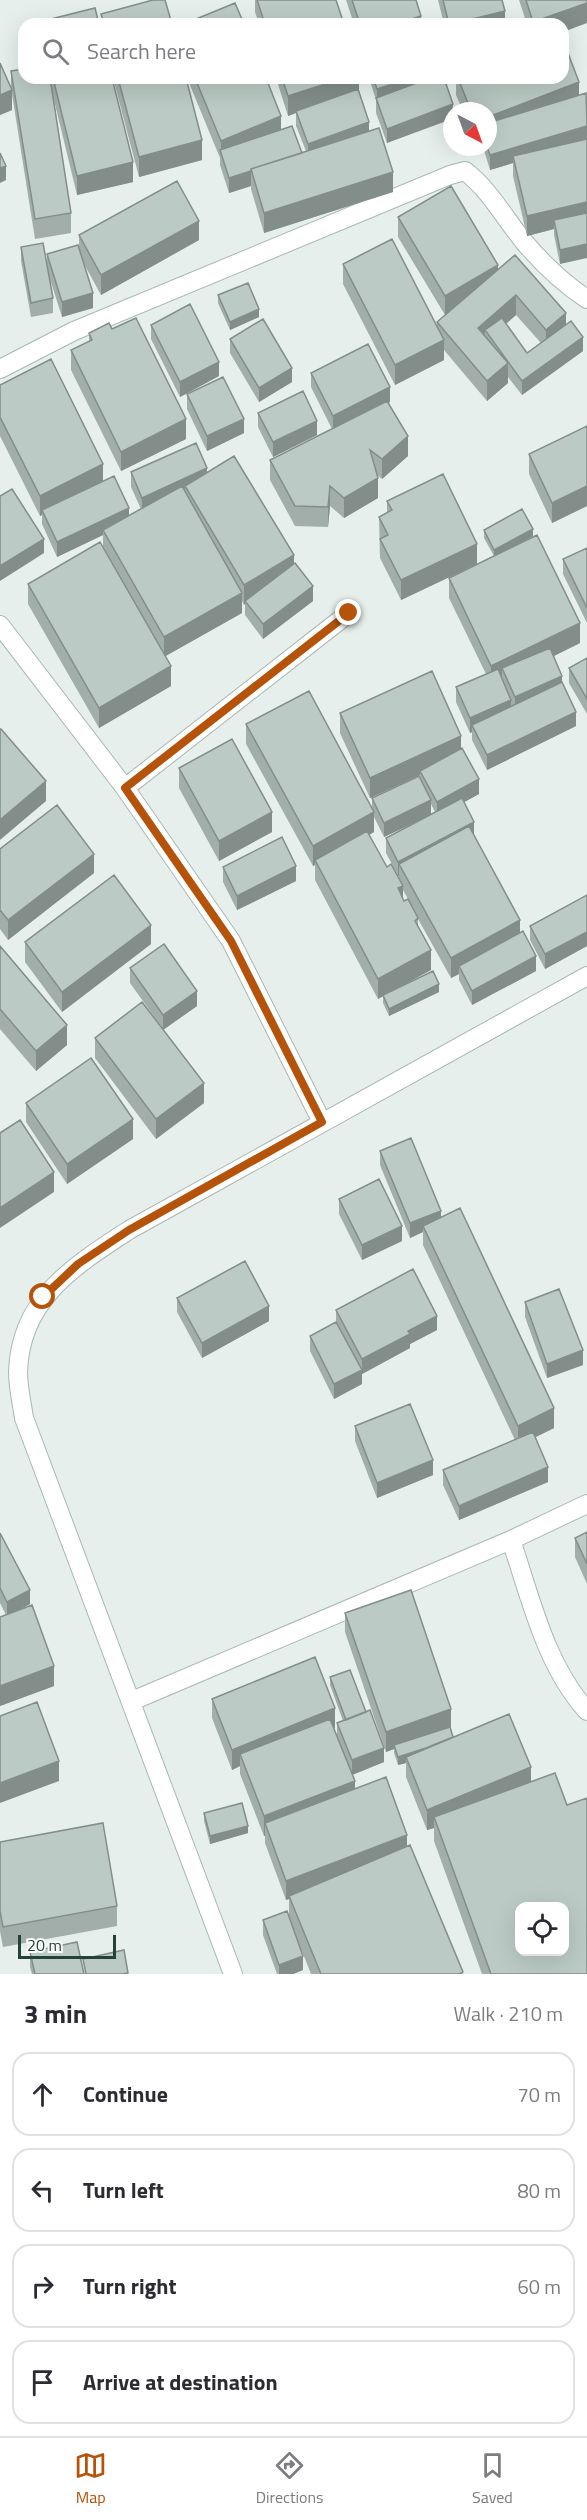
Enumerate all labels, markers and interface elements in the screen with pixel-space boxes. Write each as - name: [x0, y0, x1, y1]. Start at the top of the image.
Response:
- search box: [18, 18, 569, 84]
- text: Search here: [87, 34, 196, 68]
- icon: search: [39, 35, 72, 68]
- north arrow: [443, 102, 497, 156]
- route end: [335, 599, 361, 625]
- route start: [29, 1283, 55, 1309]
- map controls: [515, 1902, 569, 1956]
- button: locate: [515, 1902, 569, 1956]
- scale bar: [18, 1932, 116, 1960]
- text: 20 m: [27, 1933, 62, 1957]
- text: 3 min: [24, 1994, 87, 2033]
- text: Walk · 210 m: [454, 1998, 563, 2029]
- text: Continue: [83, 2077, 168, 2111]
- icon: ahead: [26, 2078, 59, 2111]
- text: 70 m: [517, 2079, 561, 2110]
- text: Turn left: [83, 2173, 164, 2207]
- icon: left: [26, 2174, 59, 2207]
- text: 80 m: [517, 2175, 561, 2206]
- text: Turn right: [83, 2269, 177, 2303]
- icon: right: [26, 2270, 59, 2303]
- text: 60 m: [517, 2271, 561, 2302]
- text: Arrive at destination: [83, 2365, 278, 2399]
- icon: arrive: [26, 2366, 59, 2399]
- tab: Map: [74, 2449, 107, 2509]
- tab: Directions: [256, 2449, 324, 2509]
- tab: Saved: [472, 2449, 513, 2509]

